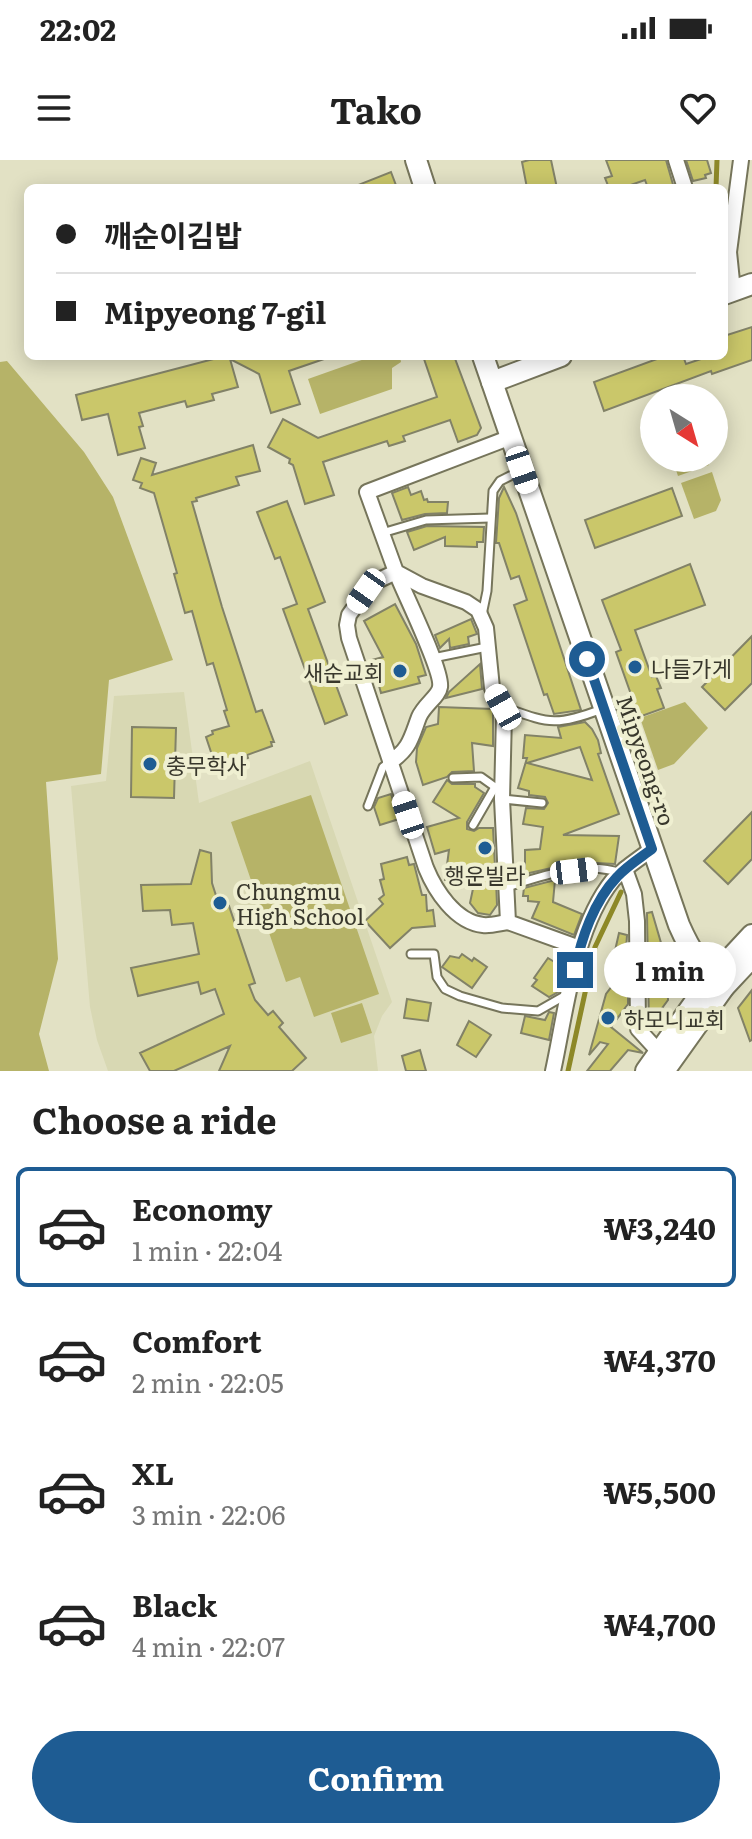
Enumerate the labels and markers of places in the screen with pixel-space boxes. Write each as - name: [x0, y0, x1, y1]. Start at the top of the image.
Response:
- place label: 나들가게: [651, 651, 732, 684]
- place label: 새순교회: [303, 655, 384, 688]
- marker: 나들가게: [626, 658, 644, 676]
- marker: 새순교회: [391, 662, 409, 680]
- place label: 충무학사: [166, 748, 247, 781]
- marker: 충무학사: [141, 755, 159, 773]
- marker: 행운빌라: [476, 839, 494, 857]
- place label: 행운빌라: [445, 858, 525, 891]
- place label: Chungmu High School: [236, 874, 364, 932]
- marker: Chungmu High School: [211, 894, 229, 912]
- place label: 하모니교회: [624, 1002, 725, 1035]
- marker: 하모니교회: [599, 1009, 617, 1027]

